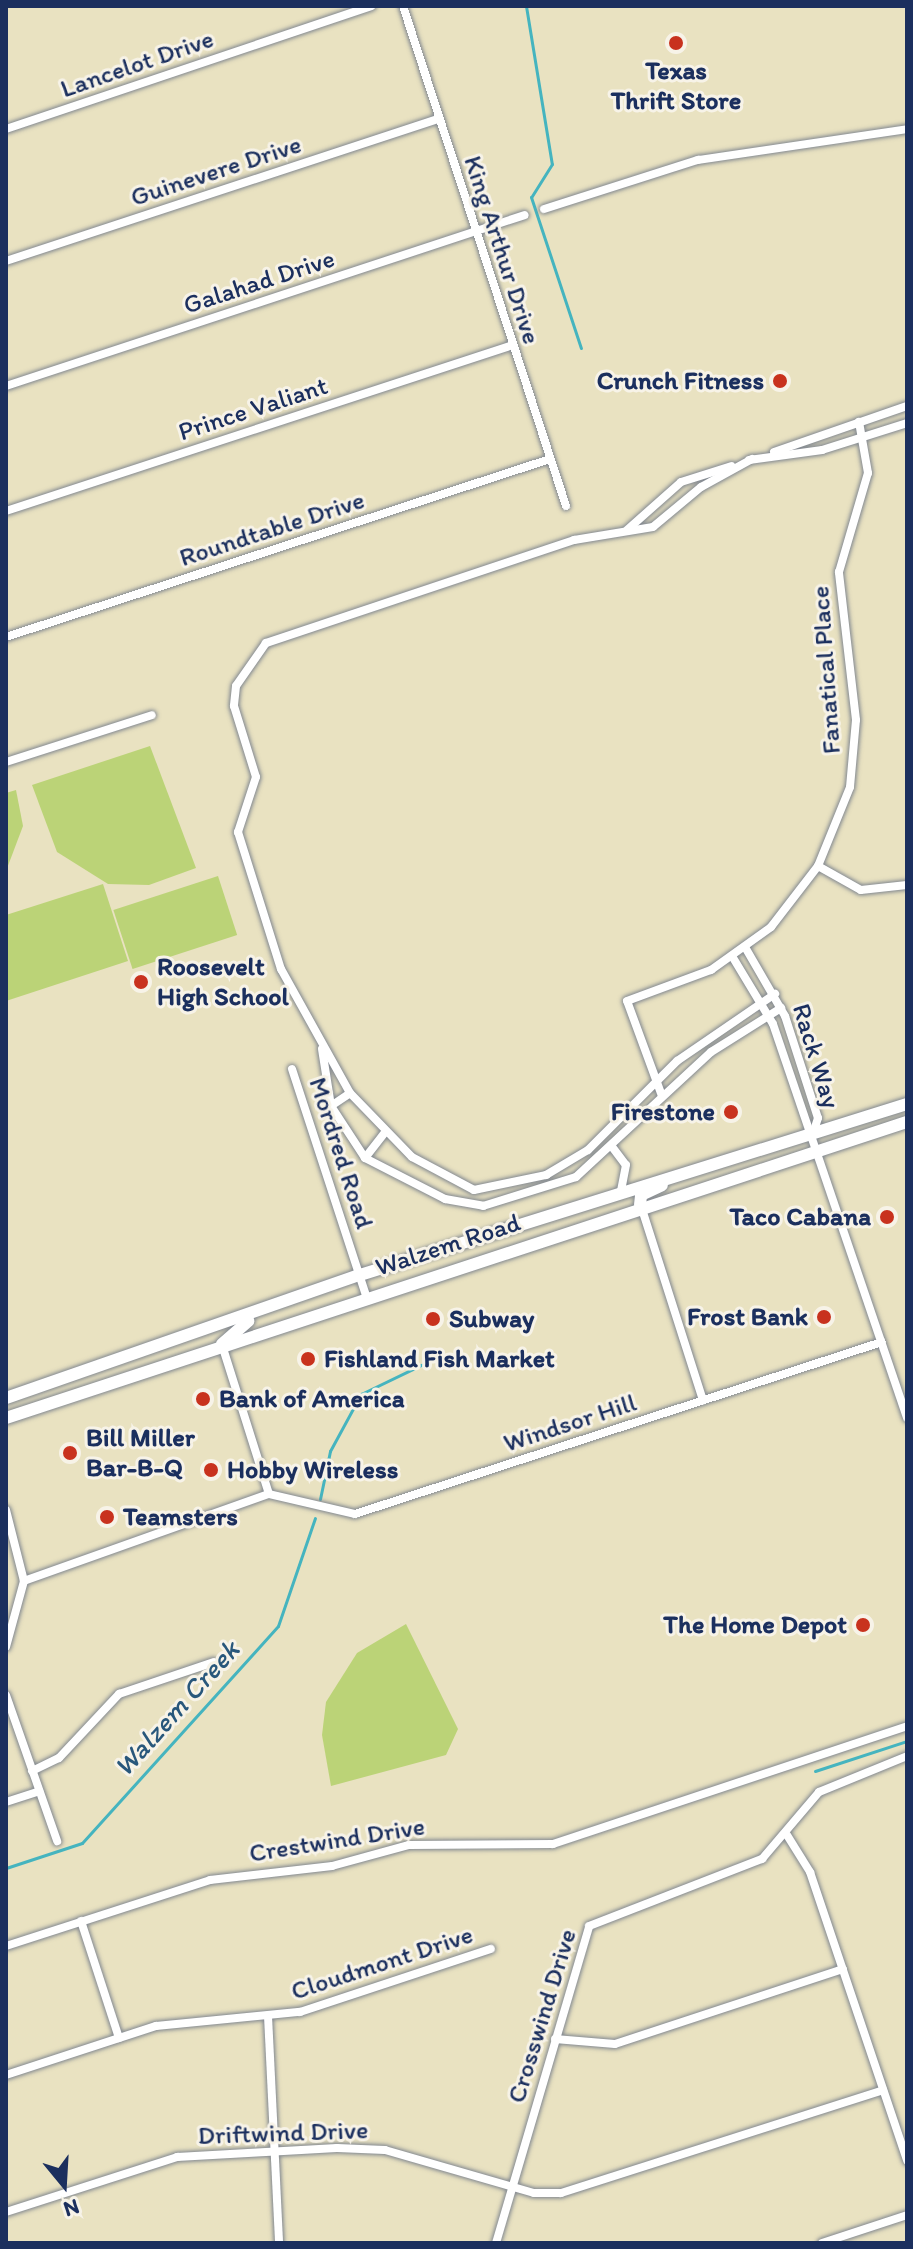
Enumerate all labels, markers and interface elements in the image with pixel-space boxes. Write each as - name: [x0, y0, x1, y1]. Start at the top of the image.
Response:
- street label: Lancelot Drive: [56, 23, 218, 105]
- marker: Texas Thrift Store: [667, 34, 685, 52]
- place label: Texas Thrift Store: [611, 55, 741, 116]
- street label: Guinevere Drive: [127, 129, 305, 213]
- street label: King Arthur Drive: [457, 152, 547, 348]
- street label: Galahad Drive: [180, 243, 338, 321]
- place label: Crunch Fitness: [598, 365, 764, 397]
- street label: Prince Valiant: [174, 370, 332, 448]
- marker: Crunch Fitness: [771, 372, 789, 390]
- street label: Roundtable Drive: [176, 484, 368, 574]
- street label: Fanatical Place: [805, 585, 847, 755]
- place label: Roosevelt High School: [157, 951, 288, 1012]
- marker: Roosevelt High School: [132, 973, 150, 991]
- street label: Rack Way: [785, 1000, 847, 1112]
- street label: Mordred Road: [302, 1074, 380, 1232]
- place label: Firestone: [611, 1096, 715, 1128]
- marker: Firestone: [722, 1103, 740, 1121]
- place label: Taco Cabana: [730, 1201, 871, 1233]
- street label: Walzem Road: [372, 1207, 524, 1283]
- marker: Taco Cabana: [878, 1208, 896, 1226]
- place label: Frost Bank: [686, 1301, 808, 1333]
- place label: Subway: [449, 1303, 534, 1335]
- marker: Frost Bank: [815, 1308, 833, 1326]
- marker: Subway: [424, 1310, 442, 1328]
- place label: Fishland Fish Market: [324, 1343, 554, 1375]
- marker: Fishland Fish Market: [299, 1350, 317, 1368]
- place label: Bank of America: [219, 1383, 405, 1415]
- street label: Windsor Hill: [500, 1387, 640, 1459]
- marker: Bank of America: [194, 1390, 212, 1408]
- place label: Bill Miller Bar-B-Q: [86, 1422, 194, 1484]
- marker: Bill Miller Bar-B-Q: [61, 1444, 79, 1462]
- place label: Hobby Wireless: [227, 1454, 398, 1486]
- marker: Hobby Wireless: [202, 1461, 220, 1479]
- place label: Teamsters: [123, 1501, 238, 1533]
- marker: Teamsters: [98, 1508, 116, 1526]
- place label: The Home Depot: [663, 1609, 847, 1641]
- marker: The Home Depot: [854, 1616, 872, 1634]
- water label: Walzem Creek: [106, 1633, 246, 1783]
- street label: Crestwind Drive: [247, 1811, 427, 1869]
- street label: Cloudmont Drive: [287, 1919, 477, 2007]
- street label: Crosswind Drive: [501, 1925, 583, 2107]
- street label: Driftwind Drive: [197, 2114, 369, 2152]
- north arrow: [24, 2145, 104, 2225]
- text: N: [60, 2193, 83, 2223]

